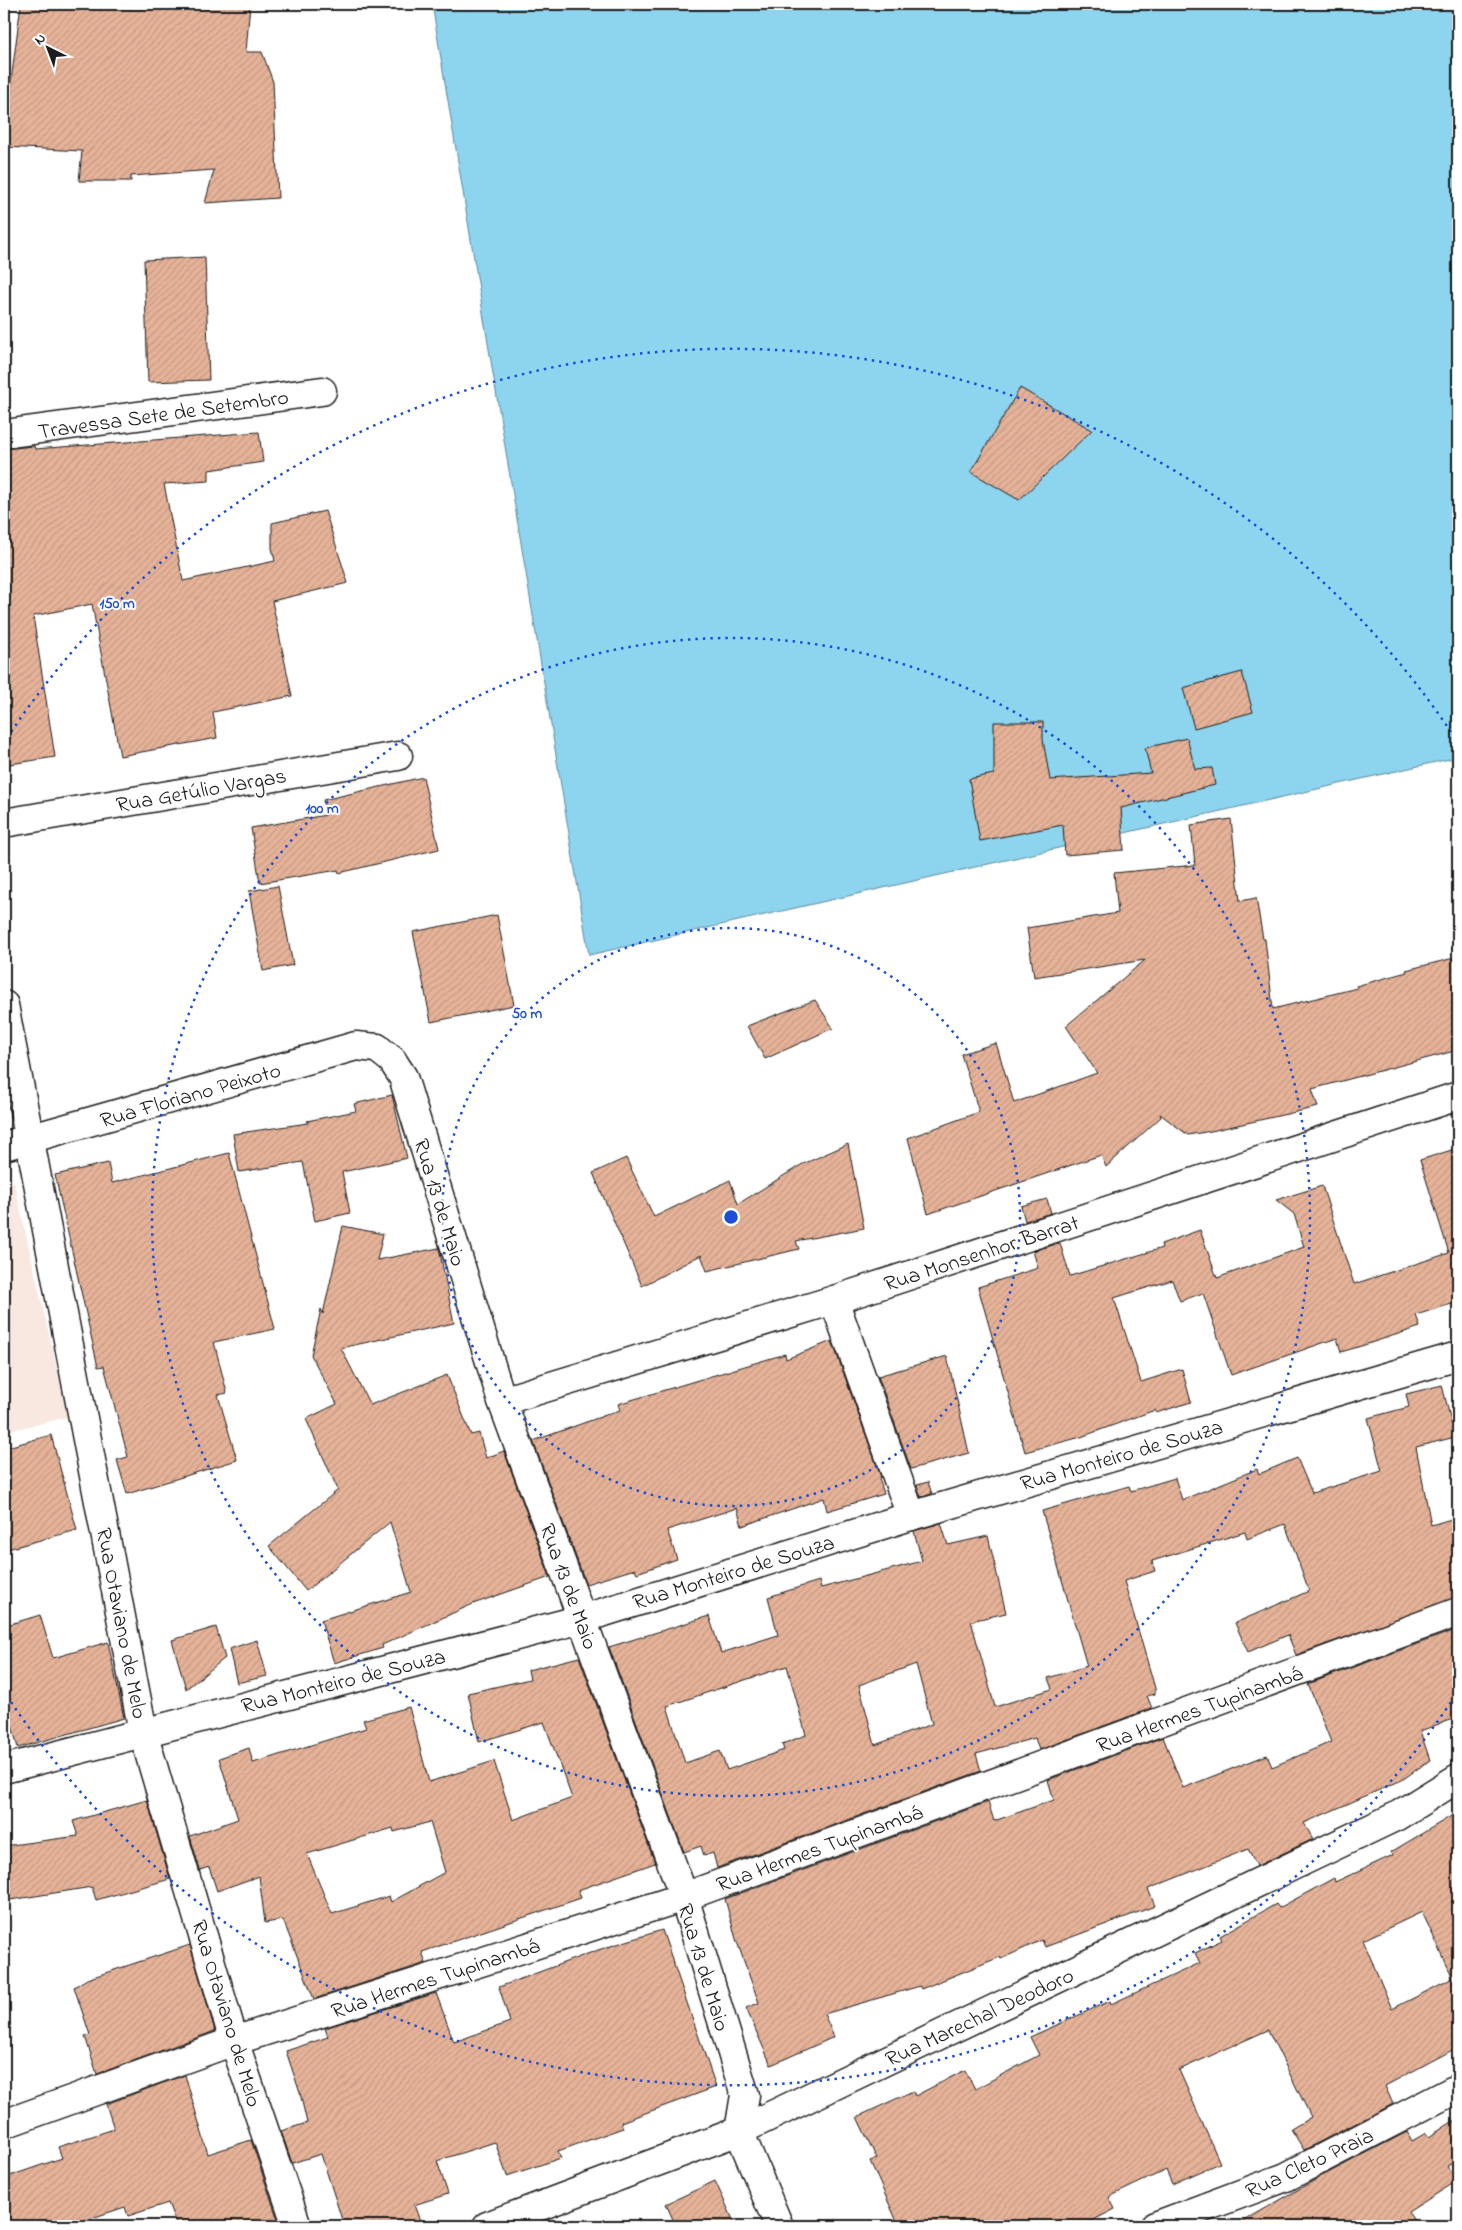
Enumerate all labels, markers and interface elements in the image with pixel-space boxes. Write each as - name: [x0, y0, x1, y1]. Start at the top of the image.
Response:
- north arrow: [22, 22, 72, 72]
- text: N: [30, 28, 51, 50]
- street label: Travessa Sete de Setembro: [36, 383, 291, 449]
- text: 150 m: [99, 593, 135, 615]
- street label: Rua Getúlio Vargas: [114, 761, 289, 824]
- text: 100 m: [305, 798, 339, 820]
- text: 50 m: [512, 1003, 543, 1025]
- street label: Rua Floriano Peixoto: [97, 1056, 285, 1138]
- street label: Rua 13 de Maio: [404, 1135, 473, 1271]
- centre of rings: [722, 1208, 740, 1226]
- street label: Rua Monsenhor Barrat: [880, 1208, 1084, 1302]
- street label: Rua Monteiro de Souza: [1017, 1413, 1227, 1501]
- street label: Rua 13 de Maio: [530, 1520, 605, 1655]
- street label: Rua Otaviano de Melo: [86, 1525, 154, 1722]
- street label: Rua Monteiro de Souza: [629, 1528, 839, 1620]
- street label: Rua Monteiro de Souza: [238, 1642, 449, 1724]
- street label: Rua Hermes Tupinambá: [1092, 1659, 1308, 1763]
- street label: Rua Hermes Tupinambá: [712, 1798, 928, 1902]
- street label: Rua 13 de Maio: [668, 1900, 737, 2036]
- street label: Rua Otaviano de Melo: [181, 1916, 269, 2111]
- street label: Rua Hermes Tupinambá: [328, 1931, 544, 2029]
- street label: Rua Marechal Deodoro: [881, 1961, 1080, 2076]
- street label: Rua Cleto Praia: [1241, 2121, 1380, 2208]

